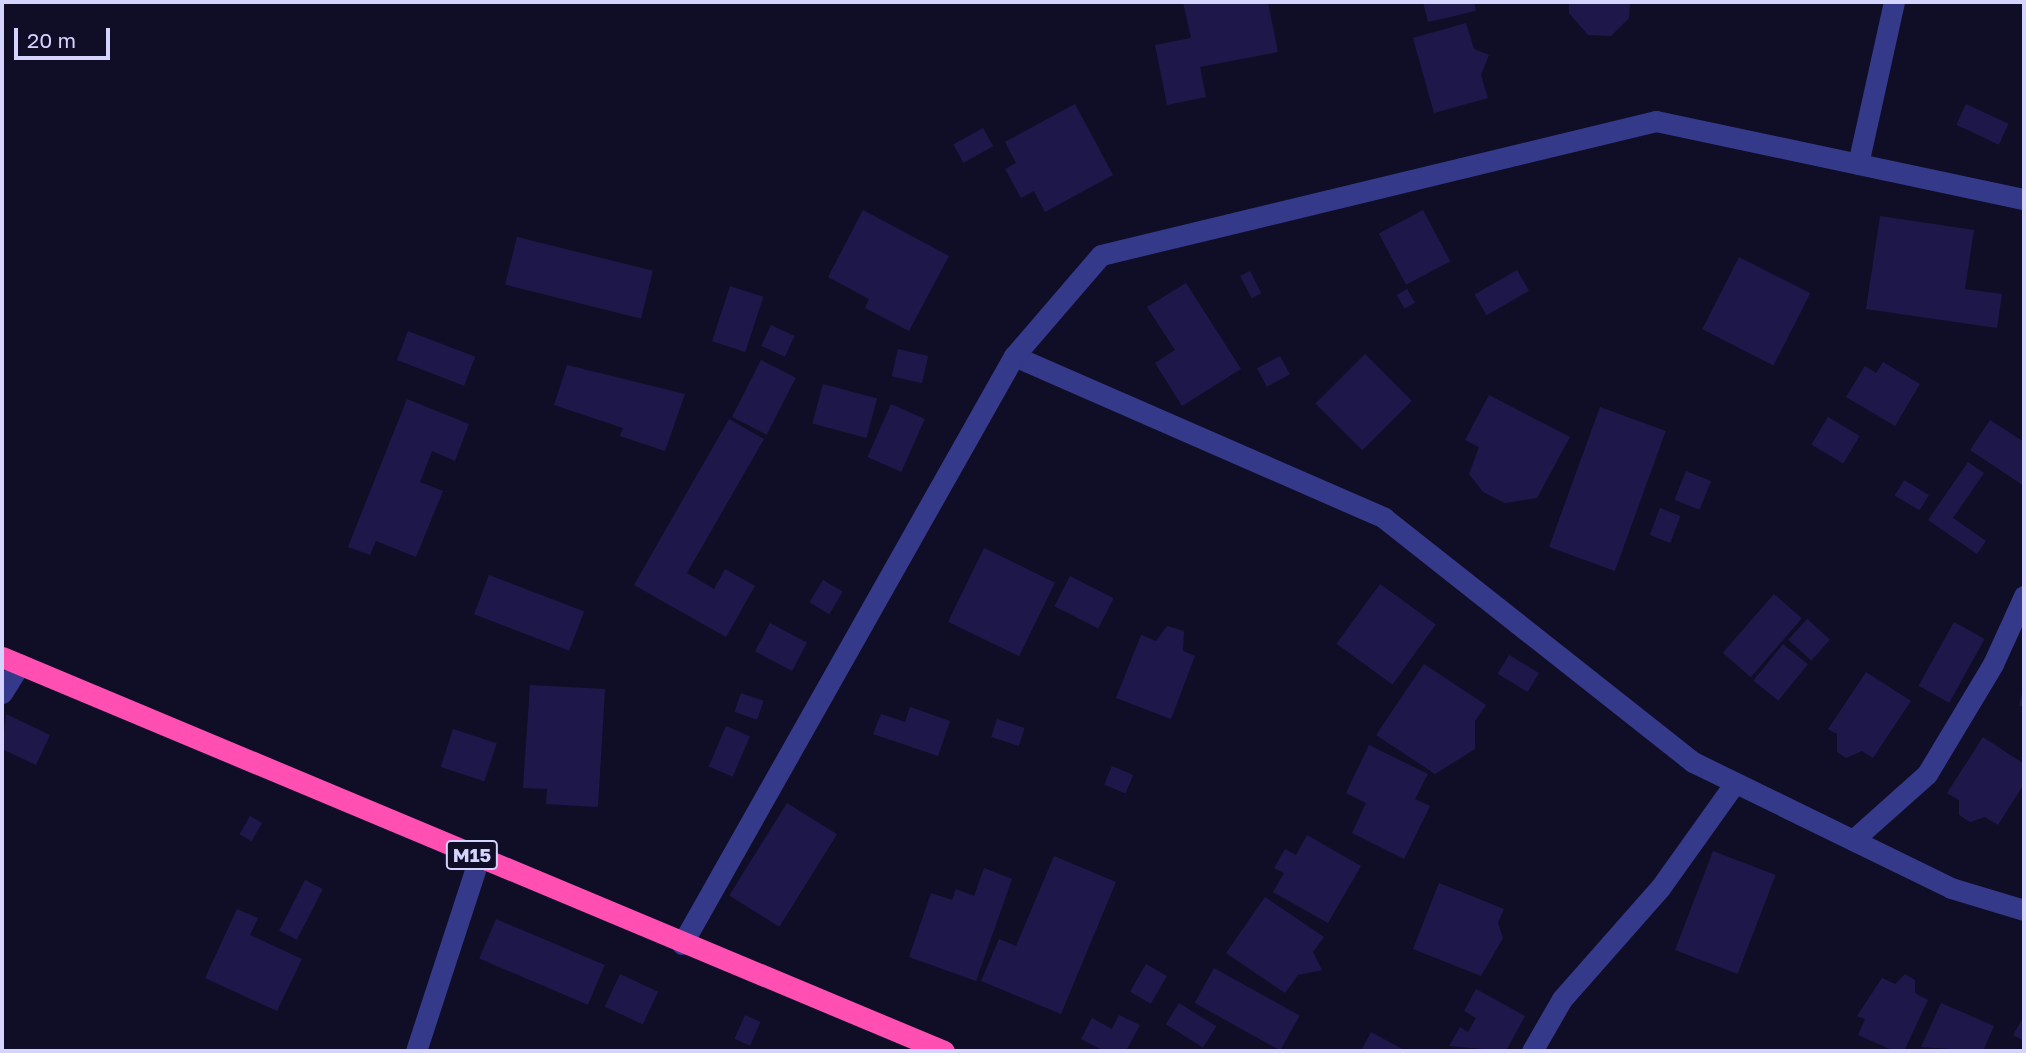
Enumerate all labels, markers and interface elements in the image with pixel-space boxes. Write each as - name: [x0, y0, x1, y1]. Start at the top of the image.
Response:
- scale bar: [18, 14, 114, 58]
- text: 20 m: [27, 27, 76, 53]
- road number: M15: [446, 840, 498, 870]

